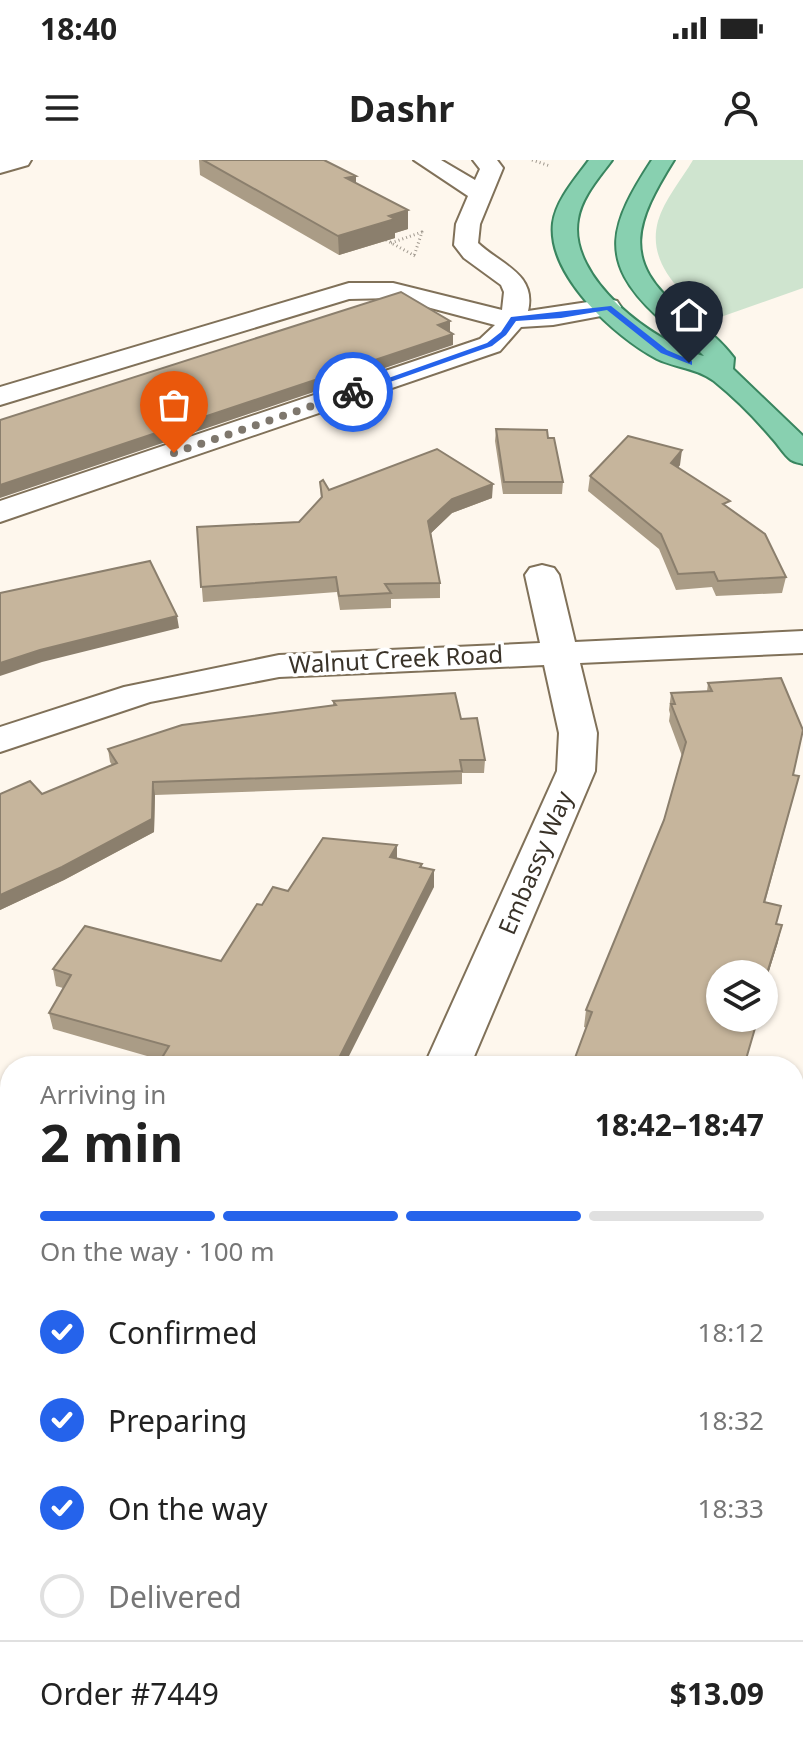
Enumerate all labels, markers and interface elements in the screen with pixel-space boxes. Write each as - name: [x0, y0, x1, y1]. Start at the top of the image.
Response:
- text: 18:40: [40, 8, 117, 49]
- text: Dashr: [349, 84, 454, 133]
- icon: menu: [40, 86, 84, 130]
- icon: person: [719, 86, 763, 130]
- pin: [655, 281, 723, 363]
- icon: home: [667, 293, 711, 337]
- courier: [313, 352, 393, 432]
- icon: bike: [331, 370, 375, 414]
- pin: [140, 371, 208, 453]
- icon: bag: [152, 383, 196, 427]
- street label: Walnut Creek Road: [288, 636, 504, 681]
- street label: Embassy Way: [490, 785, 580, 939]
- map controls: [706, 960, 778, 1032]
- button: layers: [706, 960, 778, 1032]
- text: Arriving in: [40, 1076, 166, 1112]
- text: 18:42–18:47: [595, 1104, 764, 1145]
- text: 2 min: [40, 1106, 183, 1177]
- text: On the way · 100 m: [40, 1233, 274, 1269]
- icon: check: [40, 1310, 84, 1354]
- text: Confirmed: [108, 1312, 258, 1353]
- text: 18:12: [698, 1314, 764, 1350]
- icon: check: [40, 1398, 84, 1442]
- text: Preparing: [108, 1400, 247, 1441]
- text: 18:32: [698, 1402, 764, 1438]
- icon: check: [40, 1486, 84, 1530]
- text: On the way: [108, 1488, 268, 1529]
- text: 18:33: [698, 1490, 764, 1526]
- text: Delivered: [108, 1576, 242, 1617]
- text: Order #7449: [40, 1673, 219, 1714]
- text: $13.09: [670, 1673, 764, 1714]

